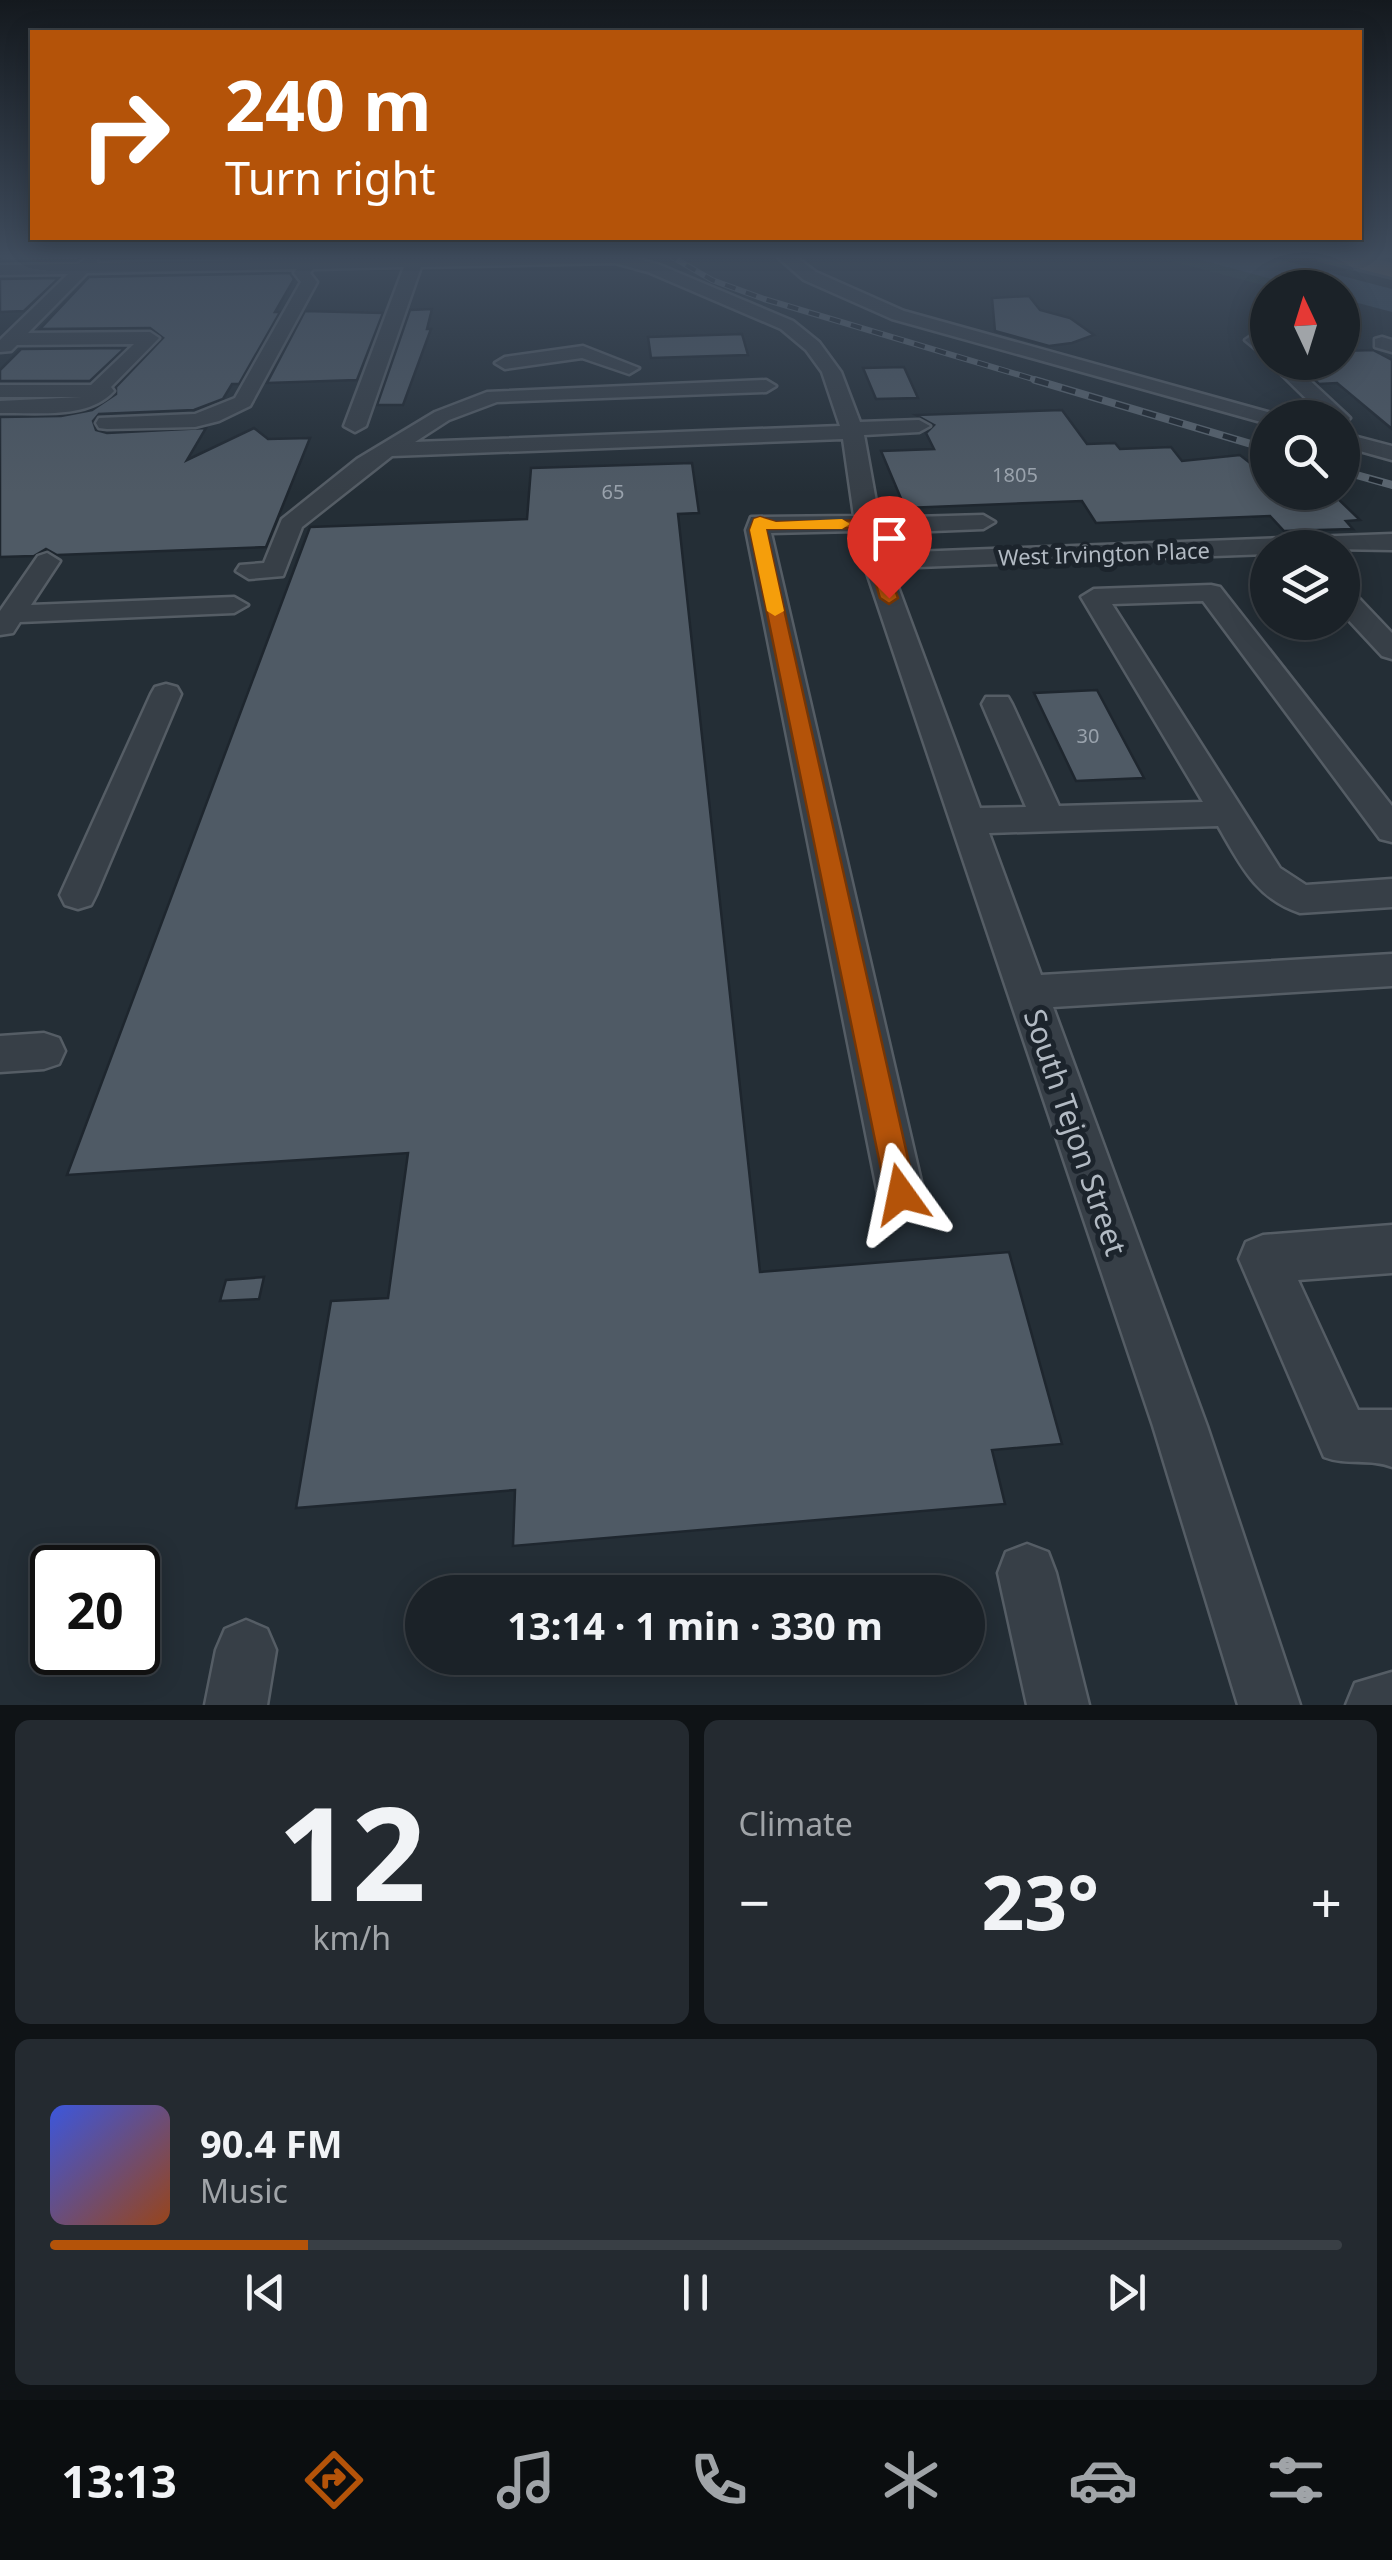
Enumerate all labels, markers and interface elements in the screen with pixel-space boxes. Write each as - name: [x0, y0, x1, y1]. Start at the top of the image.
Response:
- text: 240 m: [225, 56, 432, 152]
- icon: right: [60, 70, 190, 200]
- text: Turn right: [225, 147, 436, 208]
- north arrow: [1250, 270, 1360, 380]
- map controls: [1250, 270, 1360, 640]
- button: search: [1250, 400, 1360, 510]
- house number: 1805: [992, 461, 1038, 488]
- house number: 65: [602, 478, 624, 505]
- pin: [847, 496, 932, 599]
- icon: arrive: [862, 511, 917, 566]
- button: layers: [1250, 530, 1360, 640]
- street label: West Irvington Place: [998, 534, 1210, 572]
- house number: 30: [1077, 722, 1099, 749]
- street label: South Tejon Street: [1015, 1003, 1137, 1261]
- position arrow: [849, 1142, 953, 1246]
- speed limit sign: 20: [30, 1545, 160, 1675]
- text: 13:14 · 1 min · 330 m: [507, 1599, 883, 1651]
- text: 12: [277, 1762, 426, 1939]
- text: Climate: [739, 1802, 853, 1845]
- text: 23°: [981, 1850, 1099, 1952]
- text: −: [739, 1864, 770, 1939]
- text: +: [1311, 1864, 1342, 1939]
- text: km/h: [312, 1916, 391, 1959]
- text: 90.4 FM: [200, 2117, 342, 2169]
- text: Music: [200, 2169, 288, 2212]
- icon: previous: [238, 2265, 293, 2320]
- icon: pause: [668, 2265, 723, 2320]
- icon: next: [1099, 2265, 1154, 2320]
- icon: directions: [299, 2445, 369, 2515]
- icon: music: [491, 2445, 561, 2515]
- icon: phone: [684, 2445, 754, 2515]
- icon: climate: [876, 2445, 946, 2515]
- icon: car: [1068, 2445, 1138, 2515]
- icon: filters: [1261, 2445, 1331, 2515]
- text: 13:13: [61, 2450, 177, 2511]

